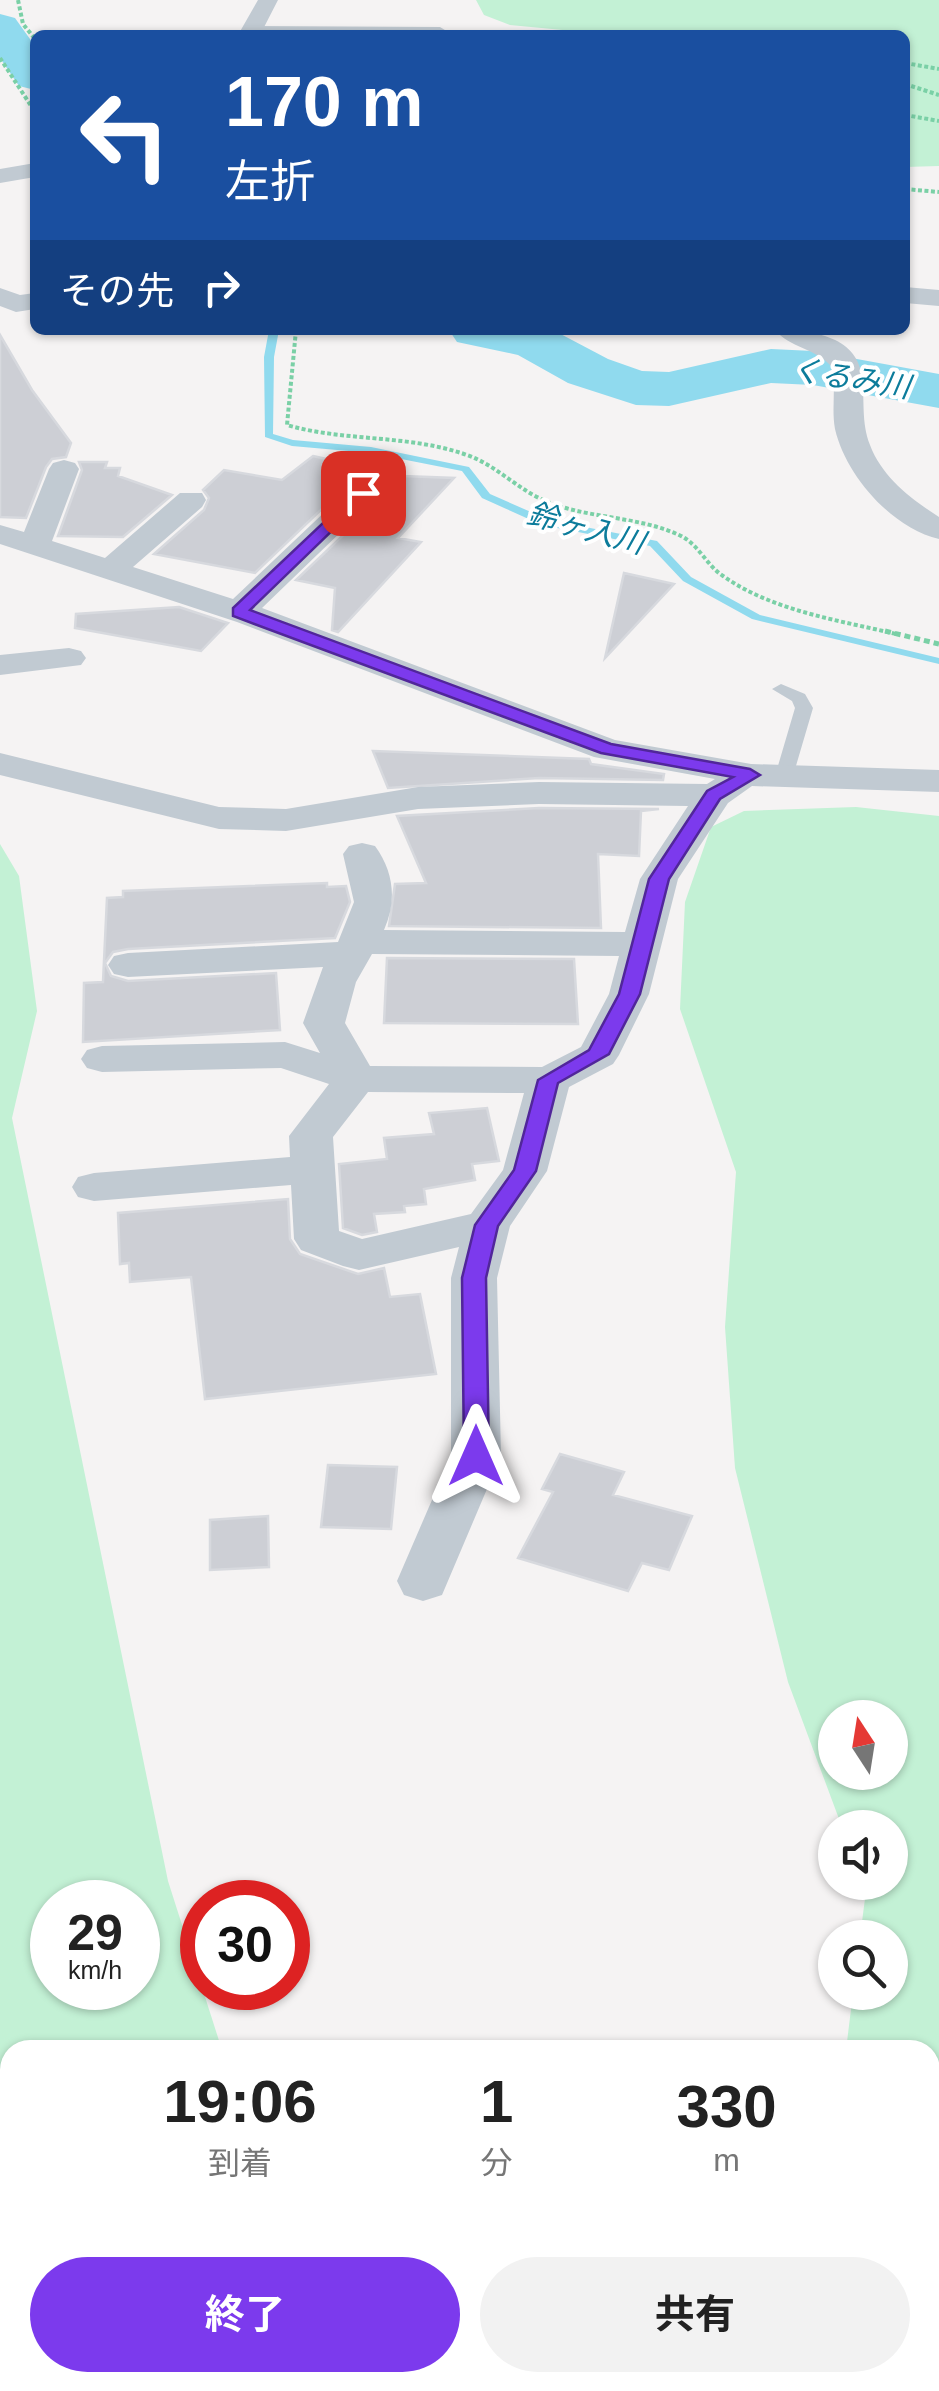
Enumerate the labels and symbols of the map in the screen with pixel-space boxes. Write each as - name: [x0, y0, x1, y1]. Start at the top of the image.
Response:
- water label: くるみ川: [789, 352, 916, 404]
- pin: [321, 451, 406, 536]
- water label: 鈴ヶ入川: [524, 497, 651, 560]
- position arrow: [424, 1404, 528, 1508]
- north arrow: [818, 1700, 908, 1790]
- speed limit sign: 30: [180, 1880, 310, 2010]

